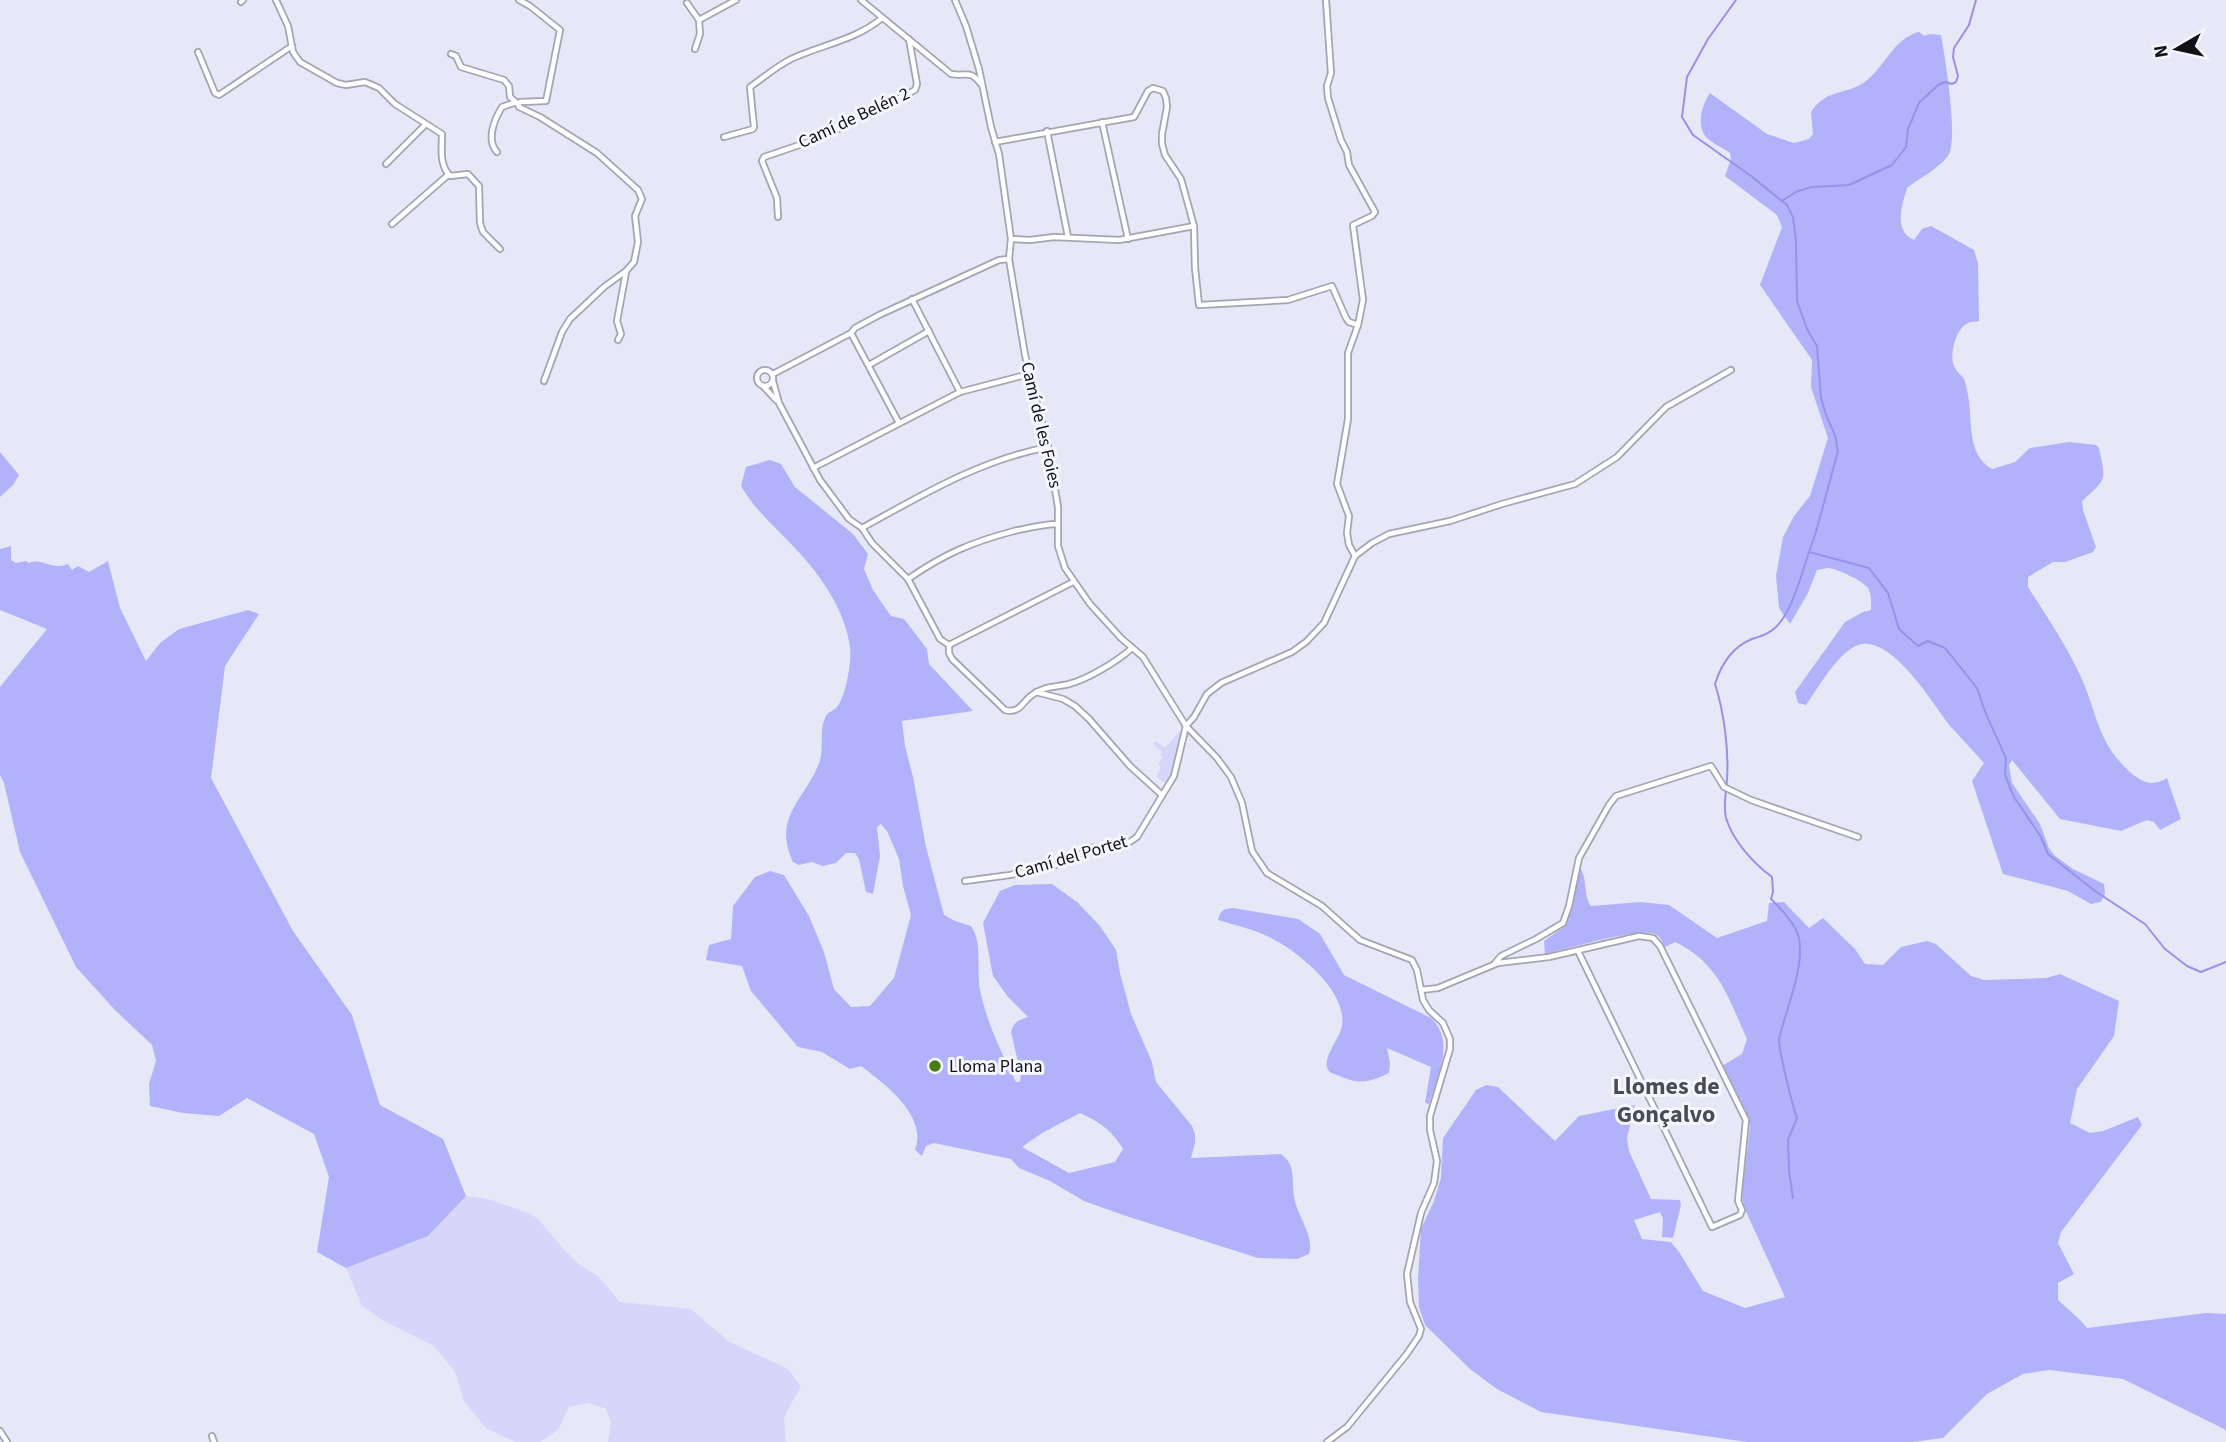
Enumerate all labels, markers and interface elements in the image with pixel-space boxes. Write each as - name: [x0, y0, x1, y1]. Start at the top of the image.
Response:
- north arrow: [2142, 14, 2212, 84]
- text: N: [2147, 43, 2176, 60]
- street label: Camí de Belén 2: [794, 81, 914, 155]
- street label: Camí de les Foies: [1014, 359, 1068, 491]
- street label: Camí del Portet: [1012, 829, 1130, 885]
- place label: Lloma Plana: [949, 1054, 1042, 1079]
- marker: Lloma Plana: [927, 1058, 943, 1074]
- district label: Llomes de Gonçalvo: [1612, 1069, 1720, 1132]

